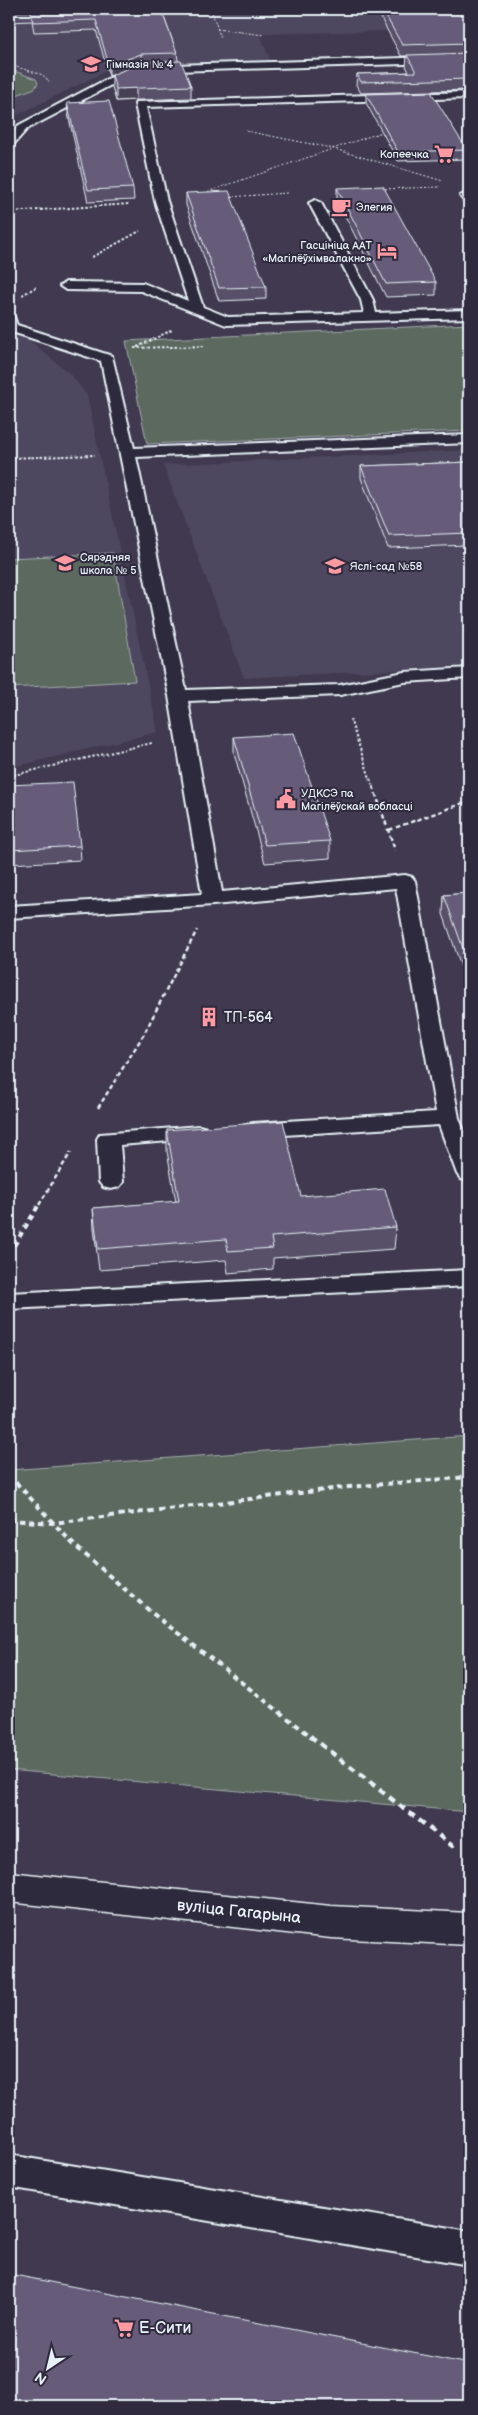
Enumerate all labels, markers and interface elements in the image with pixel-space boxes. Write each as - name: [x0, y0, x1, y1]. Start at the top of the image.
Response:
- school or university icon: Гімназія № 4: [80, 53, 102, 75]
- place label: Гімназія № 4: [106, 58, 174, 71]
- supermarket icon: Копеечка: [433, 143, 455, 165]
- place label: Копеечка: [380, 148, 429, 161]
- cafe icon: Элегия: [330, 196, 352, 218]
- place label: Элегия: [356, 201, 392, 214]
- place label: Гасцініца ААТ «Магілёўхімвалакно»: [262, 239, 373, 265]
- hotel icon: Гасцініца ААТ «Магілёўхімвалакно»: [376, 240, 398, 262]
- place label: Сярэдняя школа № 5: [80, 551, 137, 577]
- school or university icon: Сярэдняя школа № 5: [54, 552, 76, 574]
- school or university icon: Яслі-сад №58: [324, 555, 346, 577]
- place label: Яслі-сад №58: [350, 560, 422, 573]
- place label: УДКСЭ па Магілёўскай вобласці: [301, 787, 413, 813]
- public building icon: УДКСЭ па Магілёўскай вобласці: [275, 788, 297, 810]
- building icon: ТП-564: [198, 1006, 220, 1028]
- place label: ТП-564: [224, 1009, 273, 1026]
- street label: вуліца Гагарына: [176, 1896, 302, 1928]
- supermarket icon: Е-Сити: [113, 2317, 135, 2339]
- place label: Е-Сити: [139, 2319, 191, 2338]
- north arrow: [22, 2342, 72, 2392]
- text: N: [32, 2368, 50, 2388]

